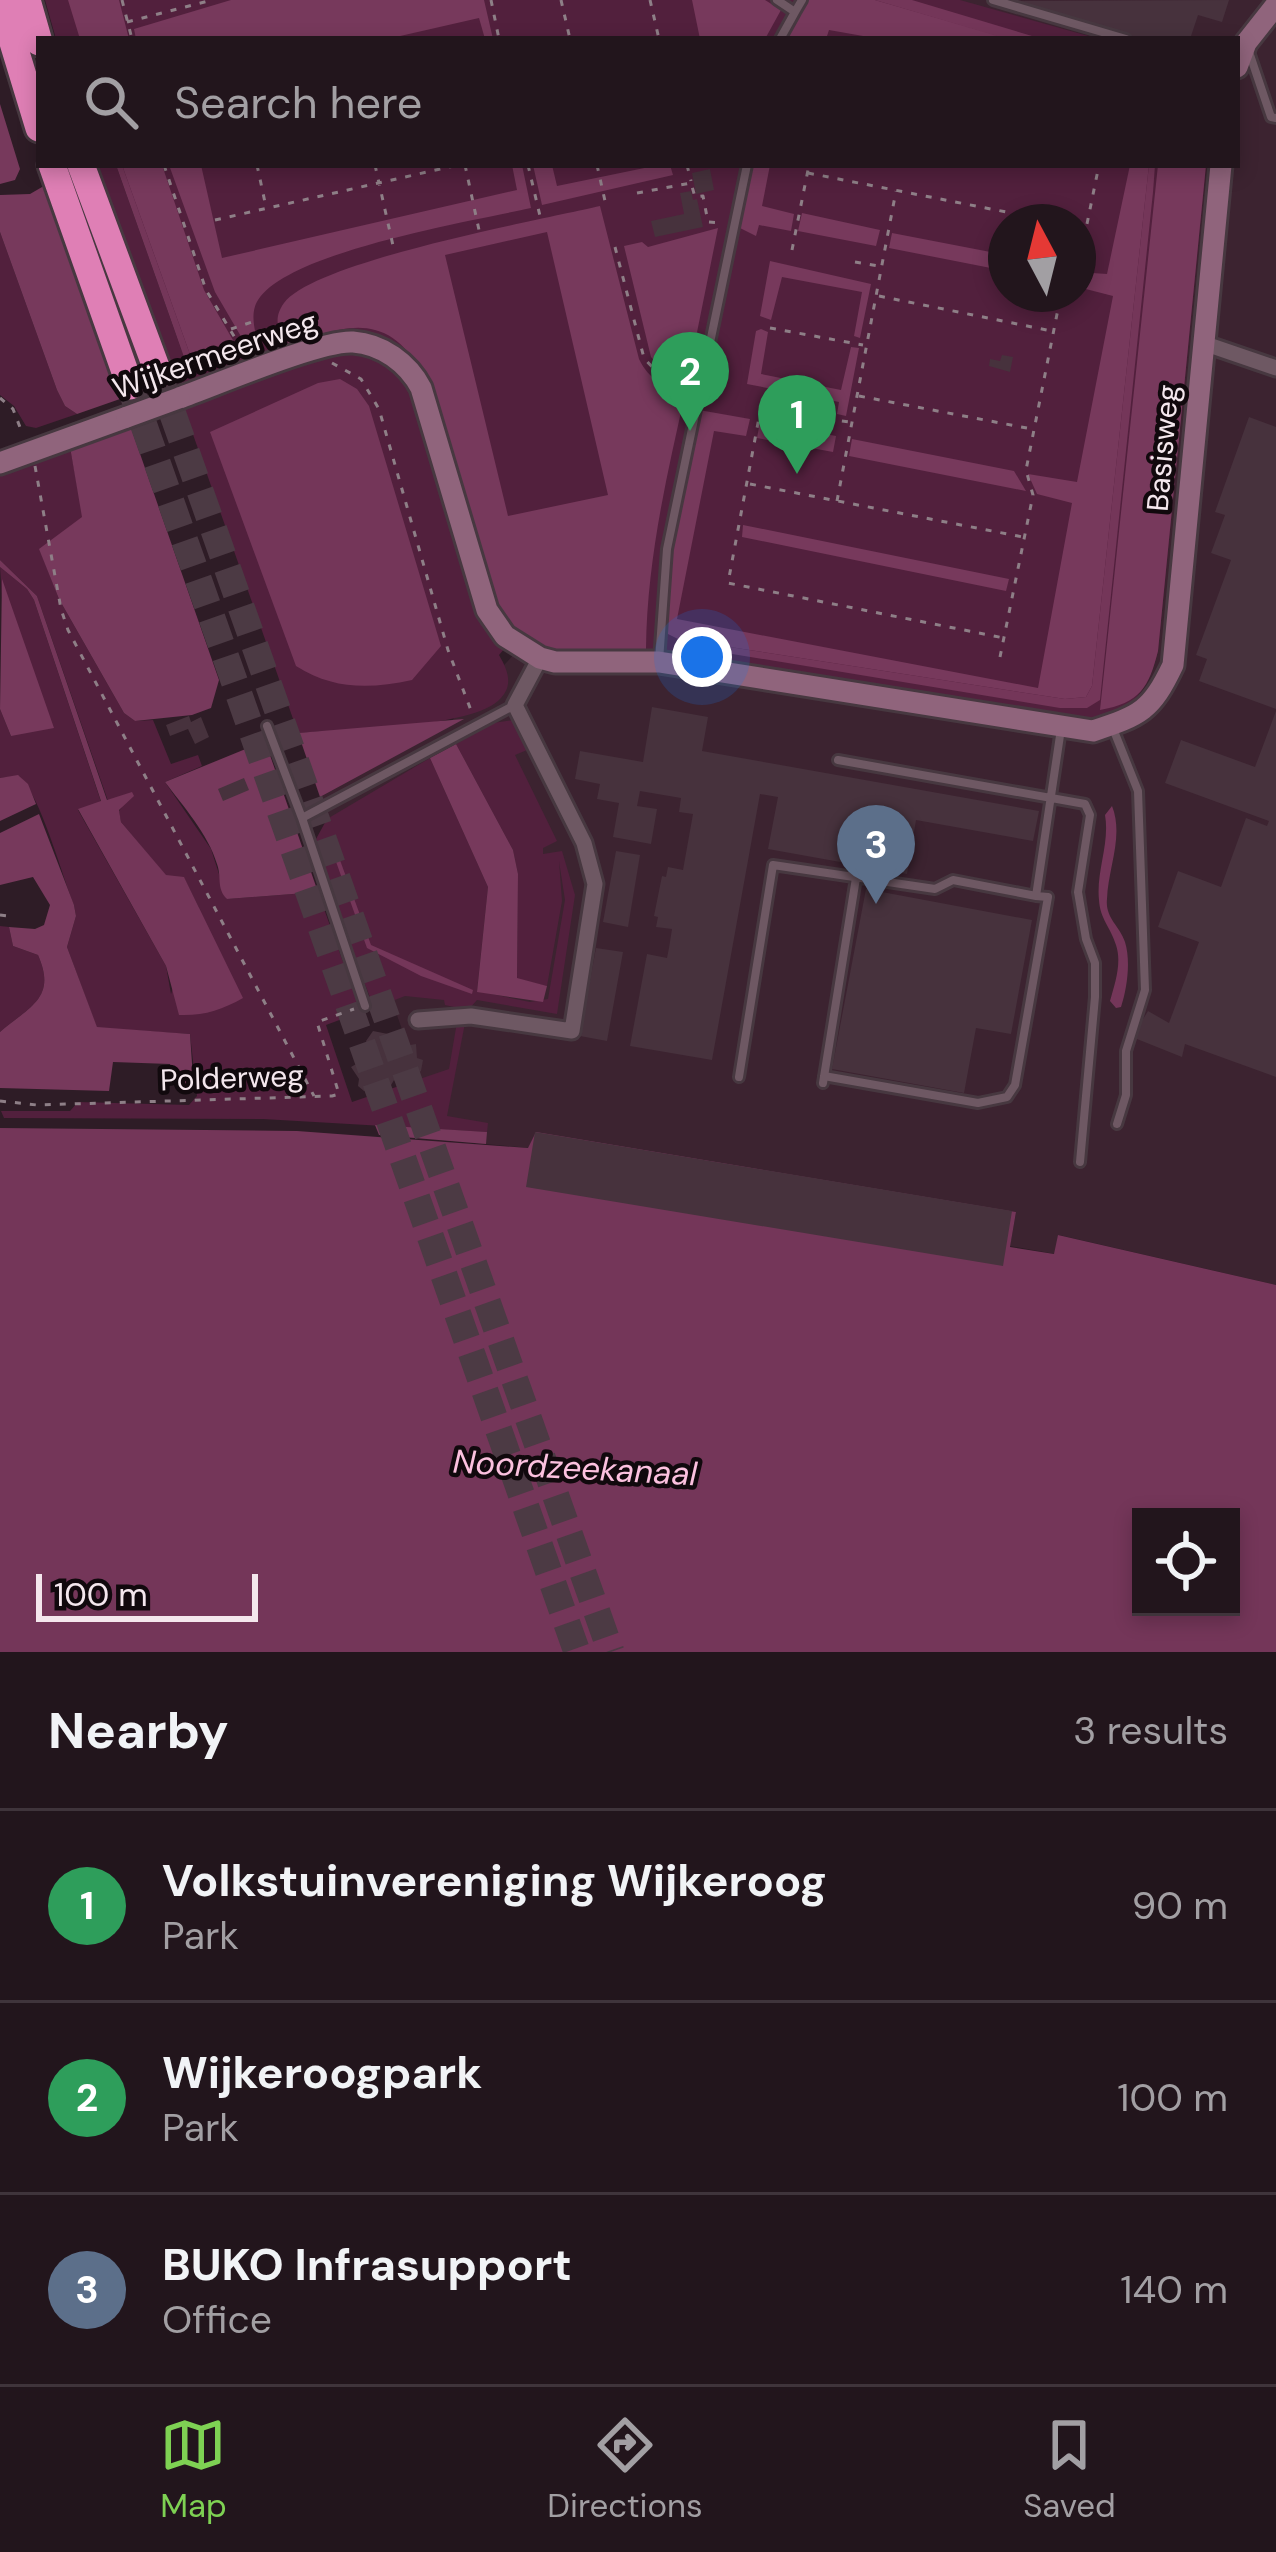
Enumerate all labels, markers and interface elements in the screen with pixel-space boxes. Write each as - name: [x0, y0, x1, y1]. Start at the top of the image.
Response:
- search box: [36, 36, 1240, 168]
- icon: search: [78, 69, 144, 135]
- text: Search here: [174, 73, 422, 132]
- north arrow: [988, 204, 1096, 312]
- street label: Wijkermeerweg: [107, 301, 322, 408]
- pin: 2: [651, 332, 729, 431]
- pin: 1: [758, 375, 836, 474]
- street label: Basisweg: [1138, 383, 1187, 513]
- your location: [672, 627, 732, 687]
- pin: 3: [837, 805, 915, 904]
- street label: Polderweg: [159, 1055, 305, 1100]
- water label: Noordzeekanaal: [452, 1440, 699, 1495]
- map controls: [1132, 1508, 1240, 1616]
- button: locate: [1132, 1508, 1240, 1616]
- scale bar: [36, 1568, 258, 1621]
- text: 100 m: [54, 1573, 148, 1616]
- text: Nearby: [48, 1697, 229, 1764]
- text: 3 results: [1073, 1705, 1228, 1756]
- text: Volkstuinvereniging Wijkeroog: [162, 1851, 827, 1910]
- text: 1: [80, 1880, 94, 1931]
- text: 90 m: [1132, 1880, 1228, 1931]
- text: Park: [162, 1910, 239, 1961]
- text: Wijkeroogpark: [162, 2043, 482, 2102]
- text: 2: [76, 2072, 98, 2123]
- text: 100 m: [1117, 2072, 1228, 2123]
- text: Park: [162, 2102, 239, 2153]
- text: BUKO Infrasupport: [162, 2235, 572, 2294]
- text: 3: [75, 2264, 99, 2315]
- text: 140 m: [1120, 2264, 1228, 2315]
- text: Office: [162, 2294, 272, 2345]
- tab: Map: [160, 2412, 227, 2527]
- tab: Directions: [547, 2412, 703, 2527]
- tab: Saved: [1023, 2412, 1116, 2527]

